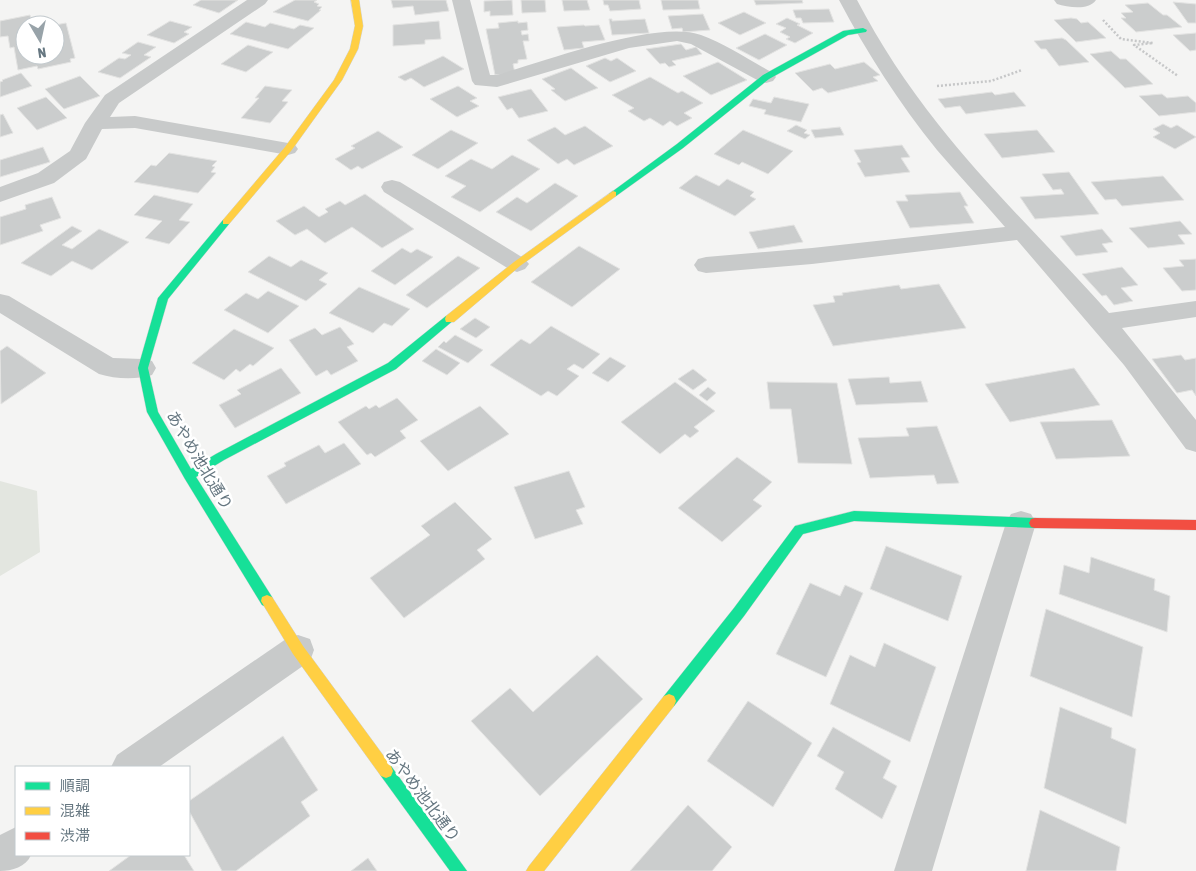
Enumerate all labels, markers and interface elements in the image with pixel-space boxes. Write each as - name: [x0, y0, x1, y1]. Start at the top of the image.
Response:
- north arrow: [15, 15, 65, 65]
- text: N: [37, 44, 47, 61]
- street label: あやめ池北通り: [163, 407, 237, 513]
- street label: あやめ池北通り: [382, 745, 464, 845]
- legend: [15, 766, 190, 856]
- text: 順調: [60, 777, 90, 794]
- text: 混雑: [60, 802, 90, 819]
- text: 渋滞: [60, 827, 90, 844]

